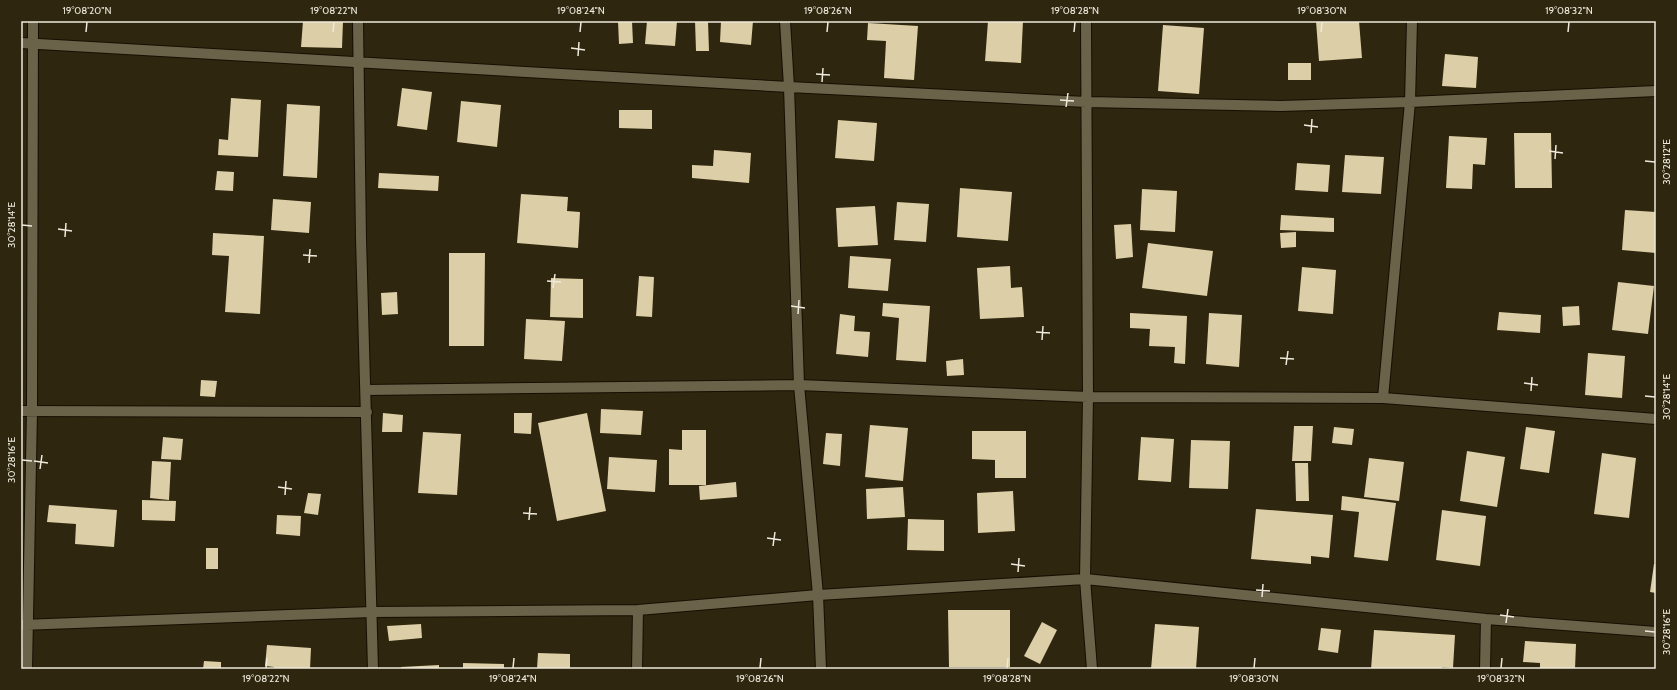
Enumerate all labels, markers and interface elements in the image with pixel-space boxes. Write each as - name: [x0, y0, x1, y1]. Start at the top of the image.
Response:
- text: 19°08'20"N: [62, 4, 112, 17]
- text: 19°08'22"N: [310, 4, 358, 17]
- text: 19°08'24"N: [557, 4, 605, 17]
- text: 19°08'26"N: [804, 4, 852, 17]
- text: 19°08'28"N: [1051, 4, 1099, 17]
- text: 19°08'30"N: [1297, 4, 1347, 17]
- text: 19°08'32"N: [1545, 4, 1593, 17]
- text: 30°28'12"E: [1660, 139, 1673, 185]
- text: 30°28'14"E: [5, 202, 18, 248]
- text: 30°28'14"E: [1660, 374, 1673, 420]
- text: 30°28'16"E: [5, 437, 18, 483]
- text: 30°28'16"E: [1660, 609, 1673, 655]
- text: 19°08'22"N: [242, 672, 290, 685]
- text: 19°08'24"N: [489, 672, 537, 685]
- text: 19°08'26"N: [736, 672, 784, 685]
- text: 19°08'28"N: [983, 672, 1031, 685]
- text: 19°08'30"N: [1229, 672, 1279, 685]
- text: 19°08'32"N: [1477, 672, 1525, 685]

